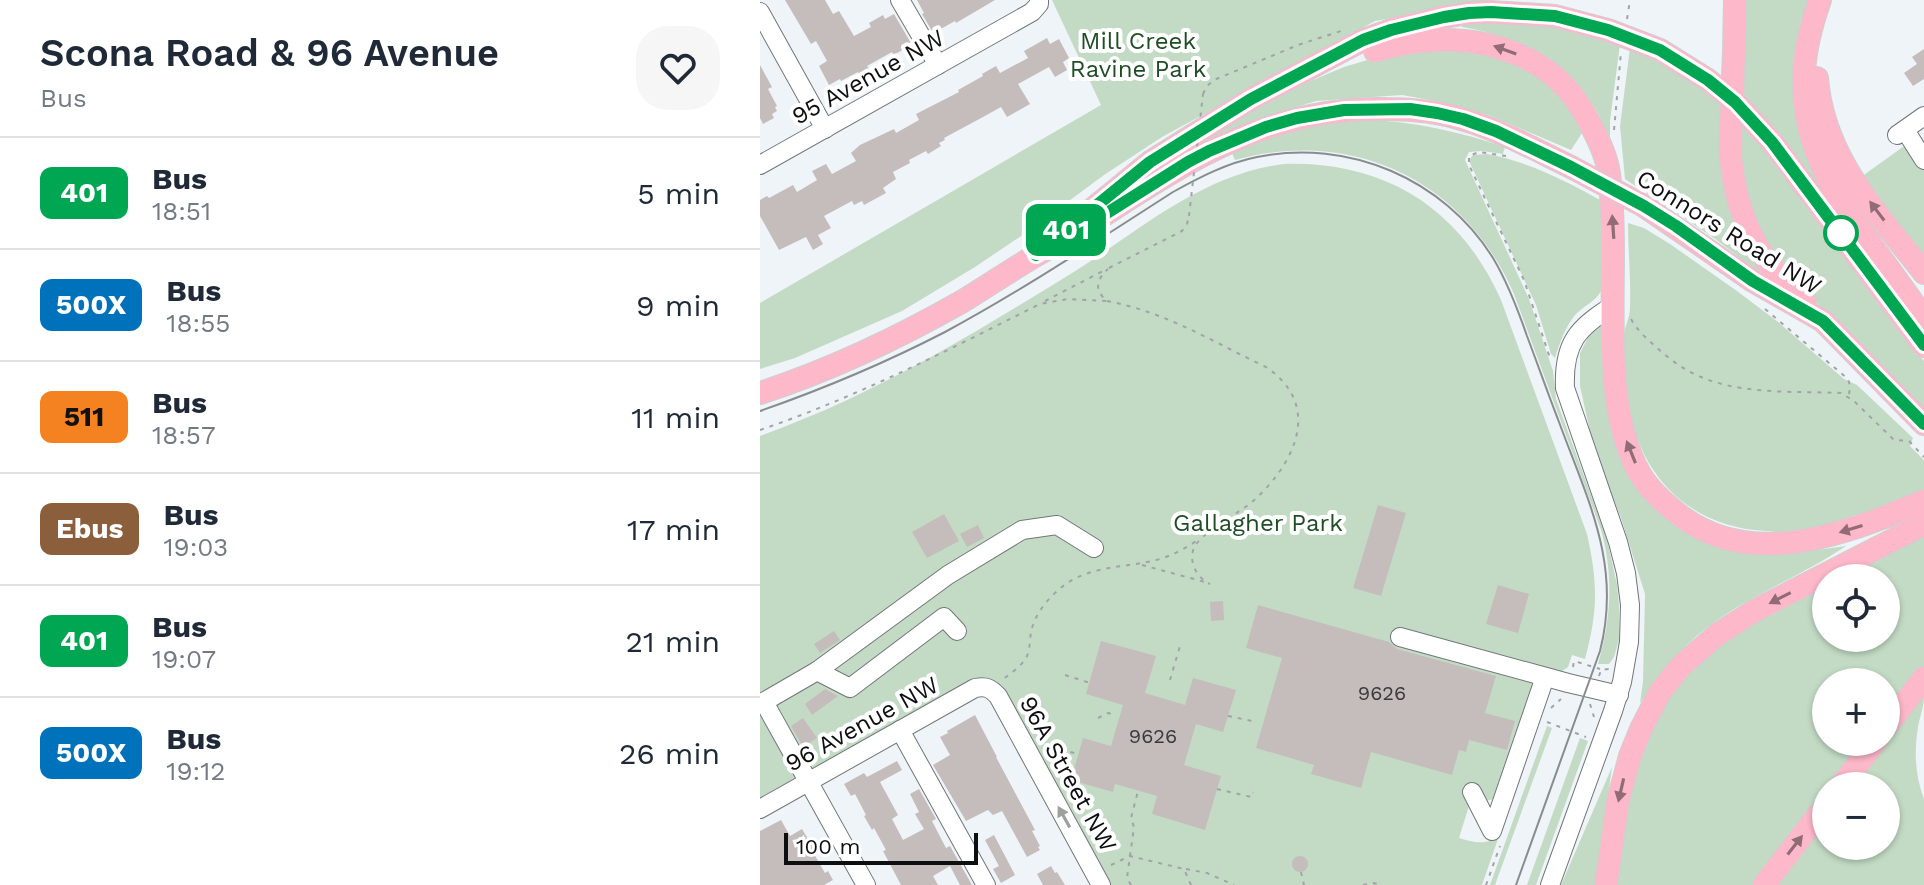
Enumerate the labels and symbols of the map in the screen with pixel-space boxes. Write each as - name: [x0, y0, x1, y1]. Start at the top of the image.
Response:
- street label: 95 Avenue NW: [787, 24, 949, 130]
- park label: Mill Creek Ravine Park: [1070, 27, 1207, 83]
- one-way arrow: [1493, 43, 1517, 55]
- street label: Connors Road NW: [1631, 164, 1827, 300]
- one-way arrow: [1869, 201, 1885, 221]
- line badge: 401: [1020, 204, 1112, 256]
- one-way arrow: [1606, 214, 1619, 239]
- unlabelled marker: [1824, 216, 1858, 250]
- one-way arrow: [1624, 440, 1637, 464]
- park label: Gallagher Park: [1173, 509, 1343, 537]
- one-way arrow: [1838, 523, 1862, 536]
- one-way arrow: [1768, 591, 1791, 604]
- street label: 96 Avenue NW: [781, 670, 943, 778]
- house number: 9626: [1358, 681, 1406, 705]
- street label: 96A Street NW: [1014, 691, 1122, 857]
- house number: 9626: [1129, 724, 1177, 748]
- one-way arrow: [1615, 778, 1627, 803]
- one-way arrow: [1057, 805, 1071, 828]
- scale bar: [784, 829, 978, 865]
- one-way arrow: [1786, 835, 1803, 855]

